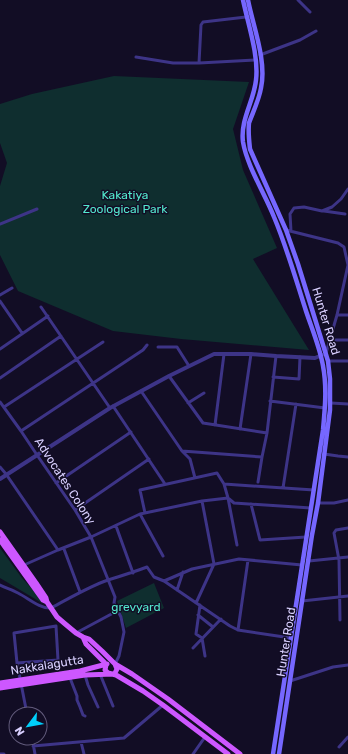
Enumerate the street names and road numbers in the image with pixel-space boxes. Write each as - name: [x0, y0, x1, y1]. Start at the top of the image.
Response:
- street label: Hunter Road: [309, 285, 343, 357]
- street label: Advocates Colony: [32, 435, 98, 527]
- street label: Hunter Road: [274, 606, 298, 678]
- street label: Nakkalagutta: [9, 652, 85, 678]

